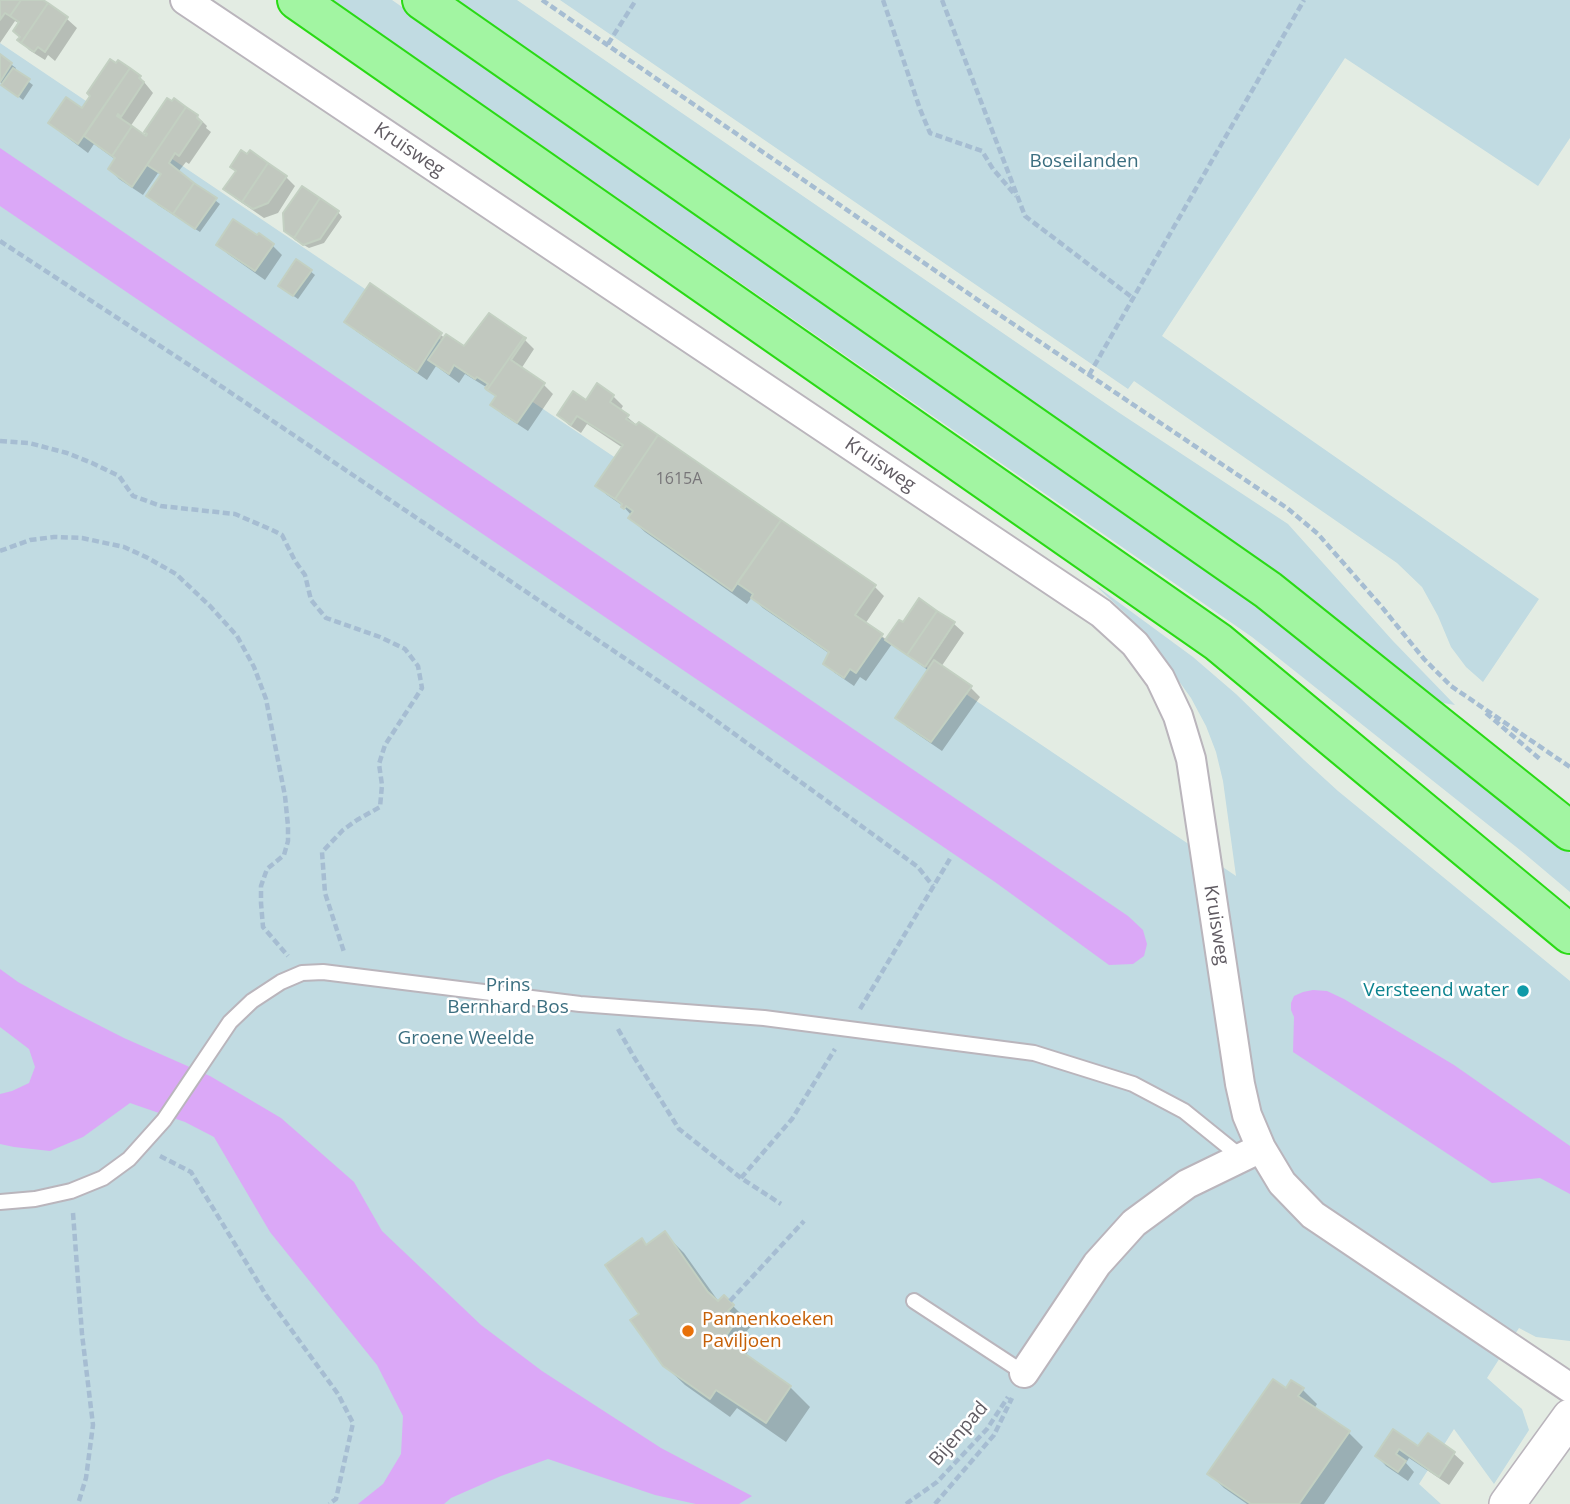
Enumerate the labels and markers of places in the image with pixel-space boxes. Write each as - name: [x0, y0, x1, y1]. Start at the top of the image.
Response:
- place label: Versteend water: [1363, 980, 1509, 1002]
- marker: Versteend water: [1515, 983, 1531, 999]
- place label: Pannenkoeken Paviljoen: [702, 1309, 834, 1353]
- marker: Pannenkoeken Paviljoen: [680, 1323, 696, 1339]

